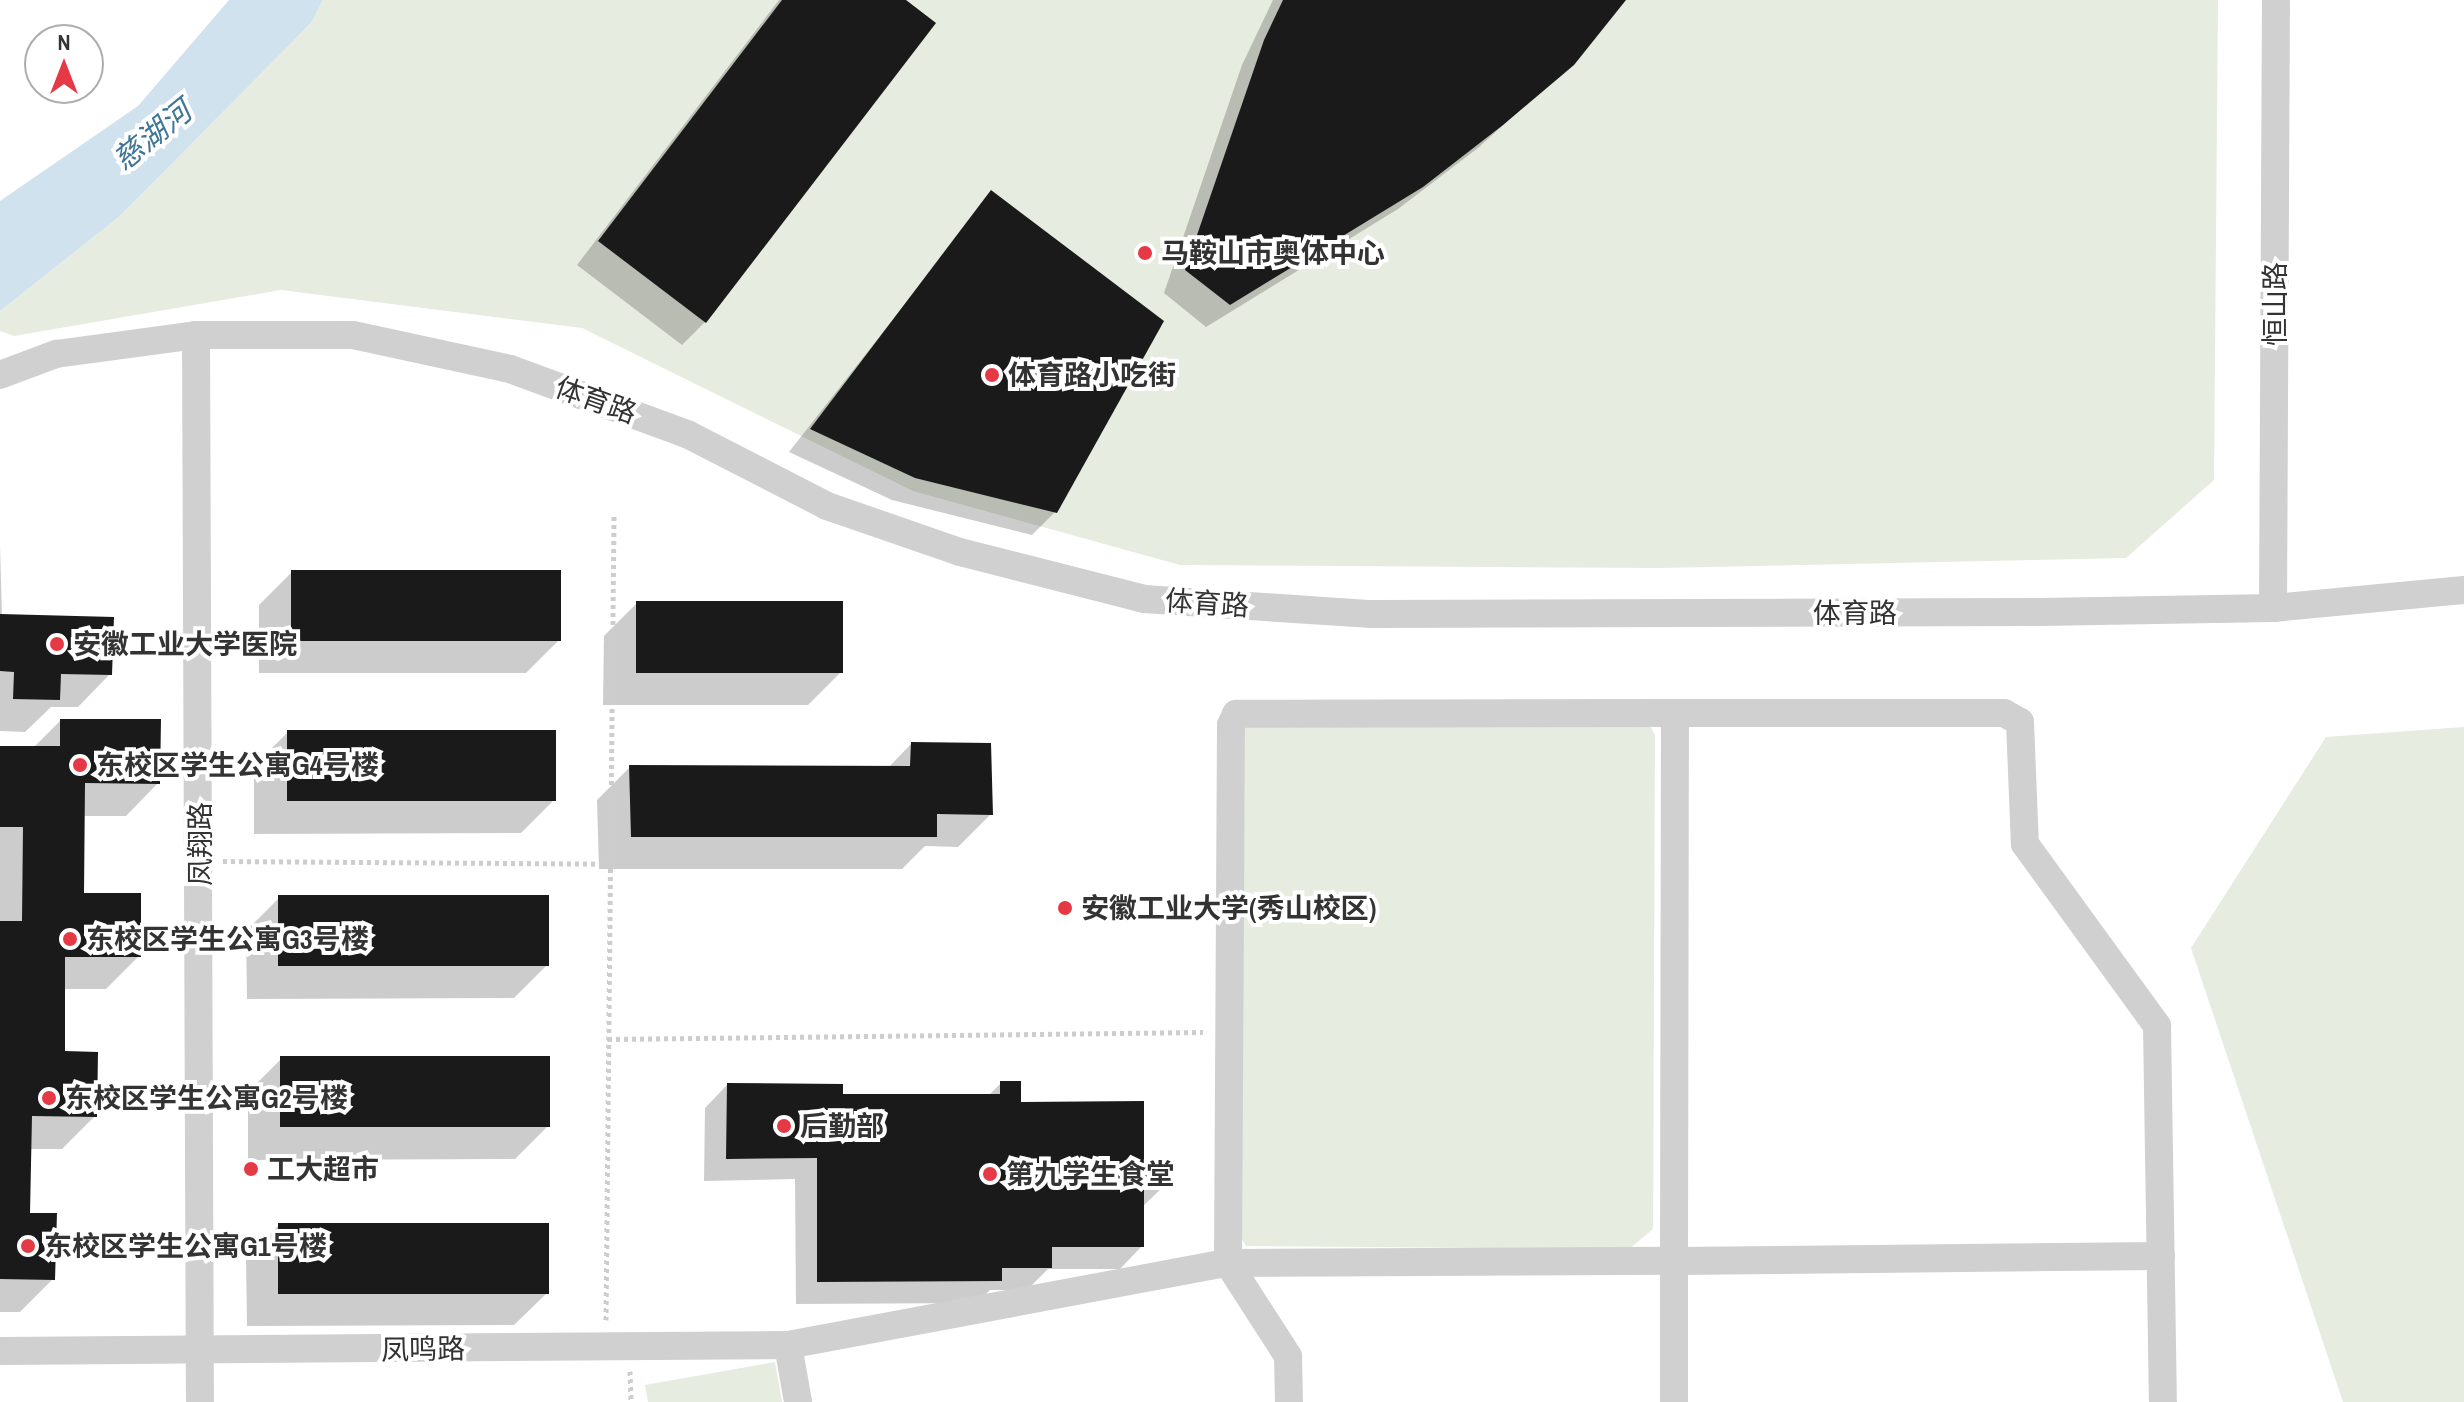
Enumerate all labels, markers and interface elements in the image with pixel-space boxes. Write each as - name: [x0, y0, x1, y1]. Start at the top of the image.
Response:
- north arrow: [24, 24, 104, 104]
- text: N: [57, 27, 71, 57]
- water label: 慈湖河: [106, 93, 198, 177]
- place label: 马鞍山市奥体中心: [1161, 236, 1385, 270]
- marker: 马鞍山市奥体中心: [1136, 244, 1154, 262]
- street label: 恒山路: [2258, 262, 2292, 346]
- place label: 体育路小吃街: [1008, 358, 1176, 392]
- marker: 体育路小吃街: [983, 366, 1001, 384]
- street label: 体育路: [551, 370, 641, 430]
- street label: 体育路: [1164, 583, 1250, 623]
- street label: 体育路: [1813, 596, 1897, 630]
- place label: 安徽工业大学医院: [73, 627, 297, 661]
- marker: 安徽工业大学医院: [48, 635, 66, 653]
- place label: 东校区学生公寓G4号楼: [96, 748, 379, 782]
- marker: 东校区学生公寓G4号楼: [71, 756, 89, 774]
- street label: 凤翔路: [183, 802, 217, 886]
- place label: 安徽工业大学(秀山校区): [1081, 891, 1376, 925]
- marker: 安徽工业大学(秀山校区): [1056, 899, 1074, 917]
- place label: 东校区学生公寓G3号楼: [86, 922, 369, 956]
- marker: 东校区学生公寓G3号楼: [61, 930, 79, 948]
- place label: 东校区学生公寓G2号楼: [65, 1081, 348, 1115]
- marker: 东校区学生公寓G2号楼: [40, 1089, 58, 1107]
- place label: 后勤部: [800, 1109, 884, 1143]
- marker: 后勤部: [775, 1117, 793, 1135]
- place label: 工大超市: [267, 1152, 379, 1186]
- place label: 第九学生食堂: [1006, 1157, 1174, 1191]
- marker: 工大超市: [242, 1160, 260, 1178]
- marker: 第九学生食堂: [981, 1165, 999, 1183]
- place label: 东校区学生公寓G1号楼: [44, 1229, 327, 1263]
- marker: 东校区学生公寓G1号楼: [19, 1237, 37, 1255]
- street label: 凤鸣路: [381, 1331, 465, 1367]

